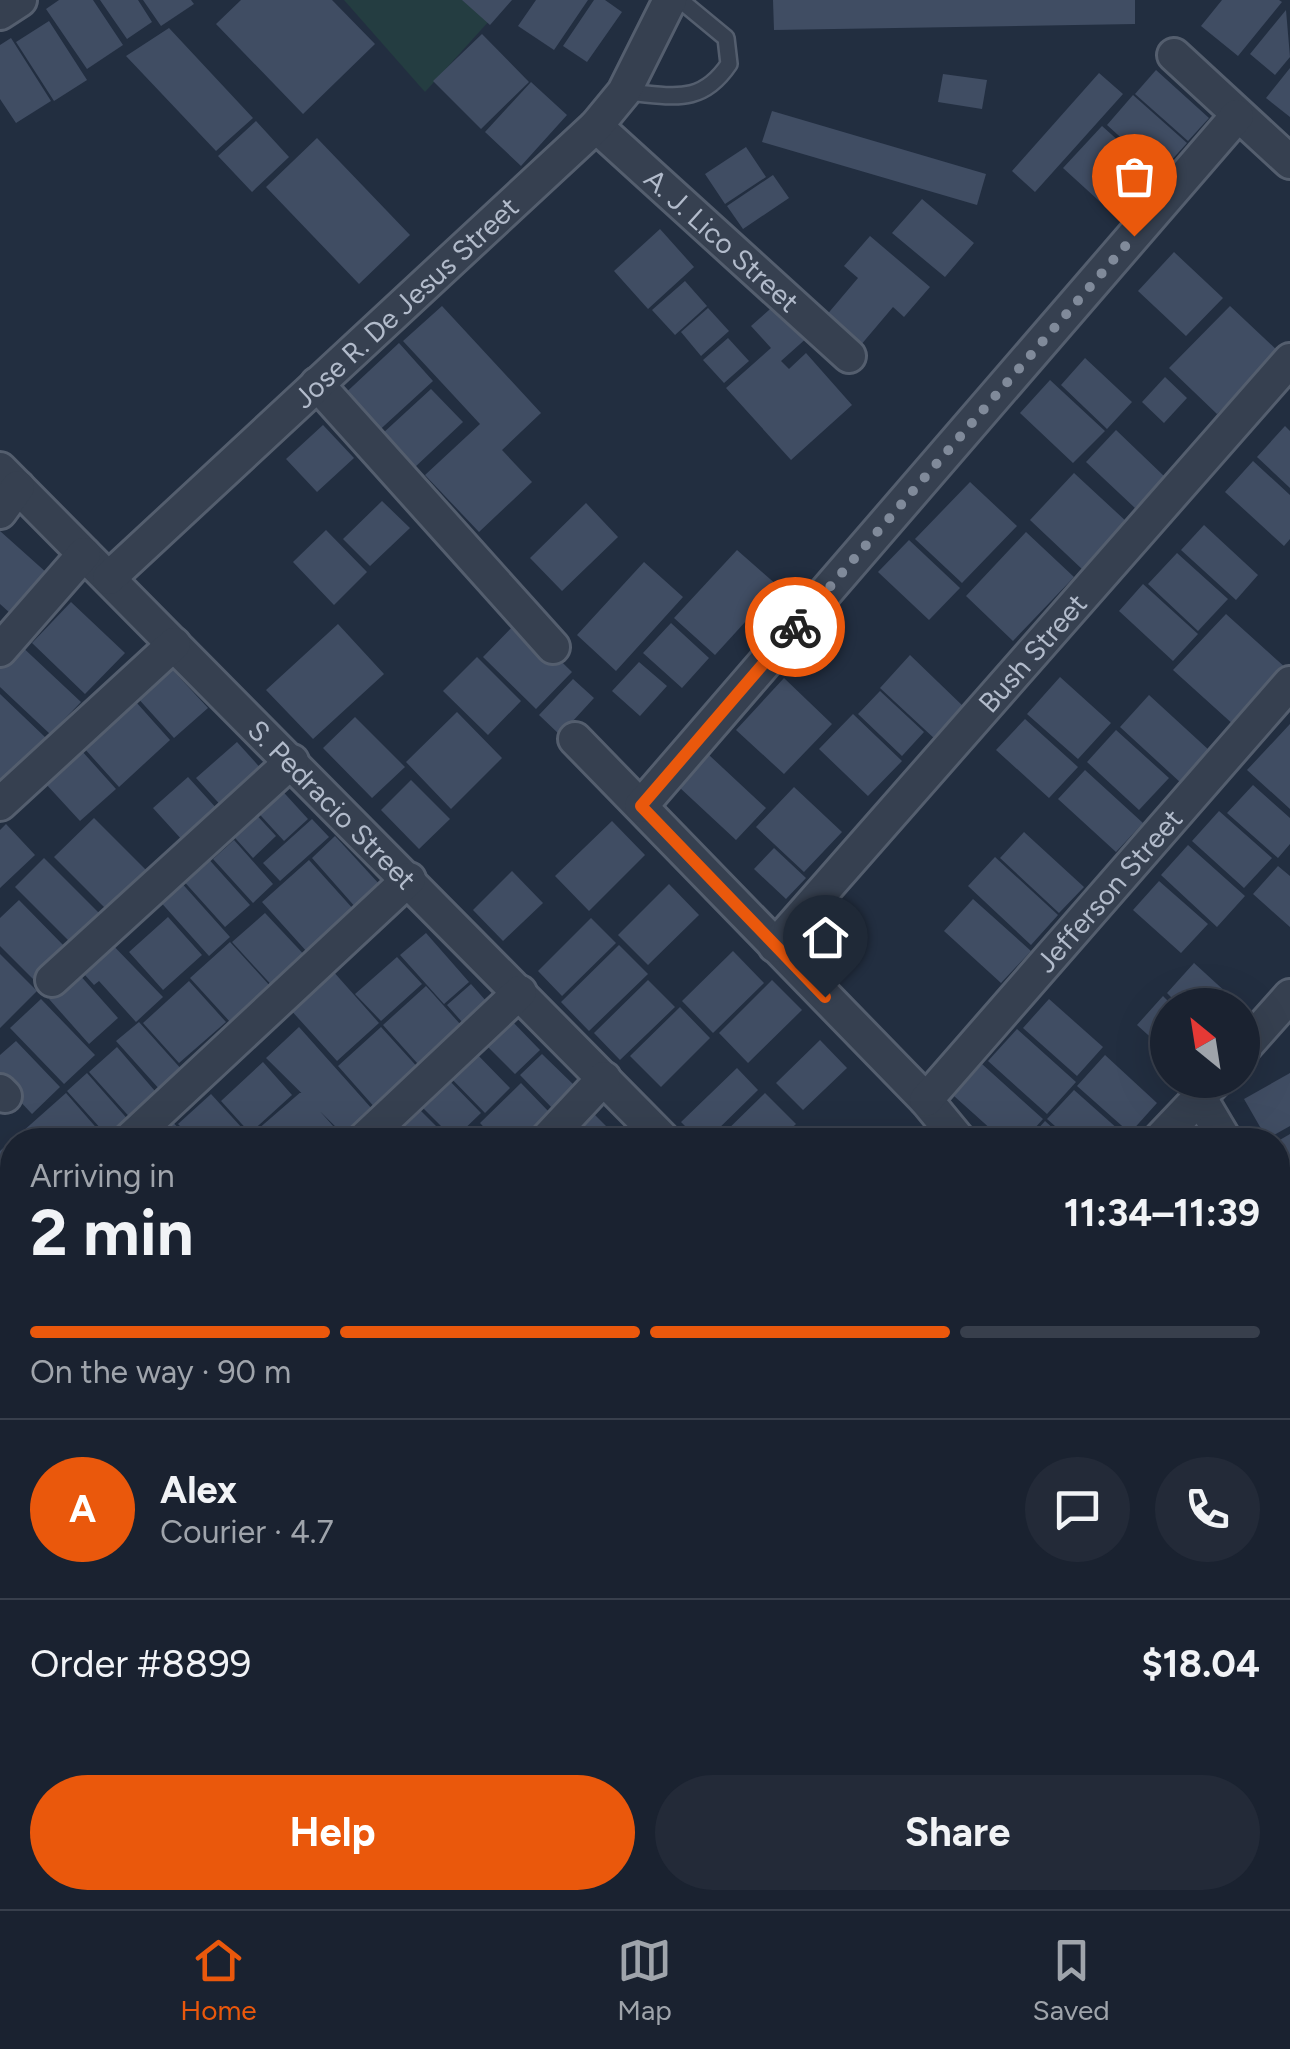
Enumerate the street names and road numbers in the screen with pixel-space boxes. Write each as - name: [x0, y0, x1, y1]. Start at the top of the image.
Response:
- street label: A. J. Lico Street: [638, 162, 806, 319]
- street label: Jose R. De Jesus Street: [286, 190, 525, 415]
- street label: Bush Street: [971, 587, 1094, 719]
- street label: S. Pedracio Street: [241, 713, 423, 896]
- street label: Jefferson Street: [1028, 802, 1189, 979]

